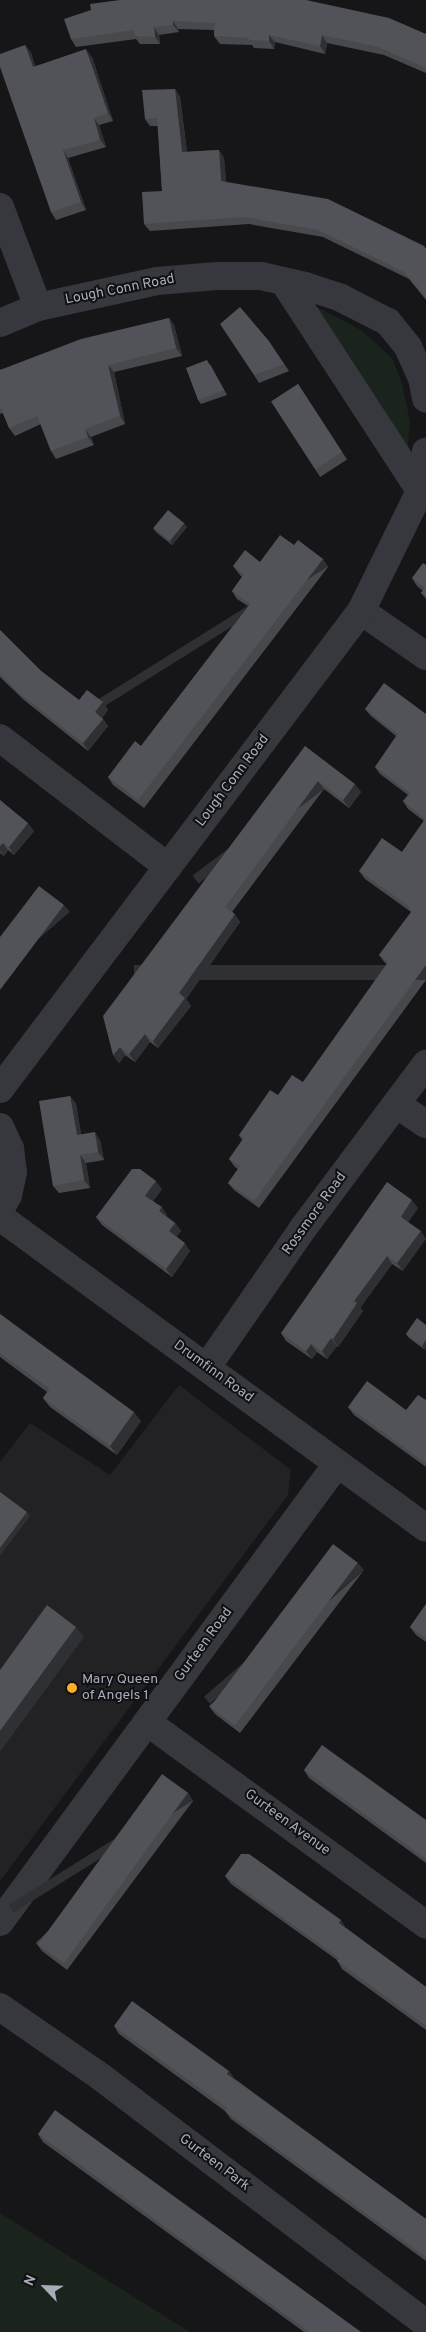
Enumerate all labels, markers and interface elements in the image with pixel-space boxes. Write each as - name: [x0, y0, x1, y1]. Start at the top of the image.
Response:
- street label: Lough Conn Road: [64, 271, 176, 309]
- street label: Lough Conn Road: [193, 732, 273, 830]
- street label: Rossmore Road: [279, 1169, 351, 1259]
- street label: Drumfinn Road: [170, 1337, 256, 1407]
- street label: Gurteen Road: [172, 1605, 236, 1685]
- place label: Mary Queen of Angels 1: [82, 1672, 158, 1704]
- marker: Mary Queen of Angels 1: [66, 1682, 78, 1694]
- street label: Gurteen Avenue: [241, 1786, 333, 1860]
- street label: Gurteen Park: [175, 2131, 253, 2195]
- north arrow: [20, 2262, 70, 2312]
- text: N: [21, 2273, 41, 2289]

